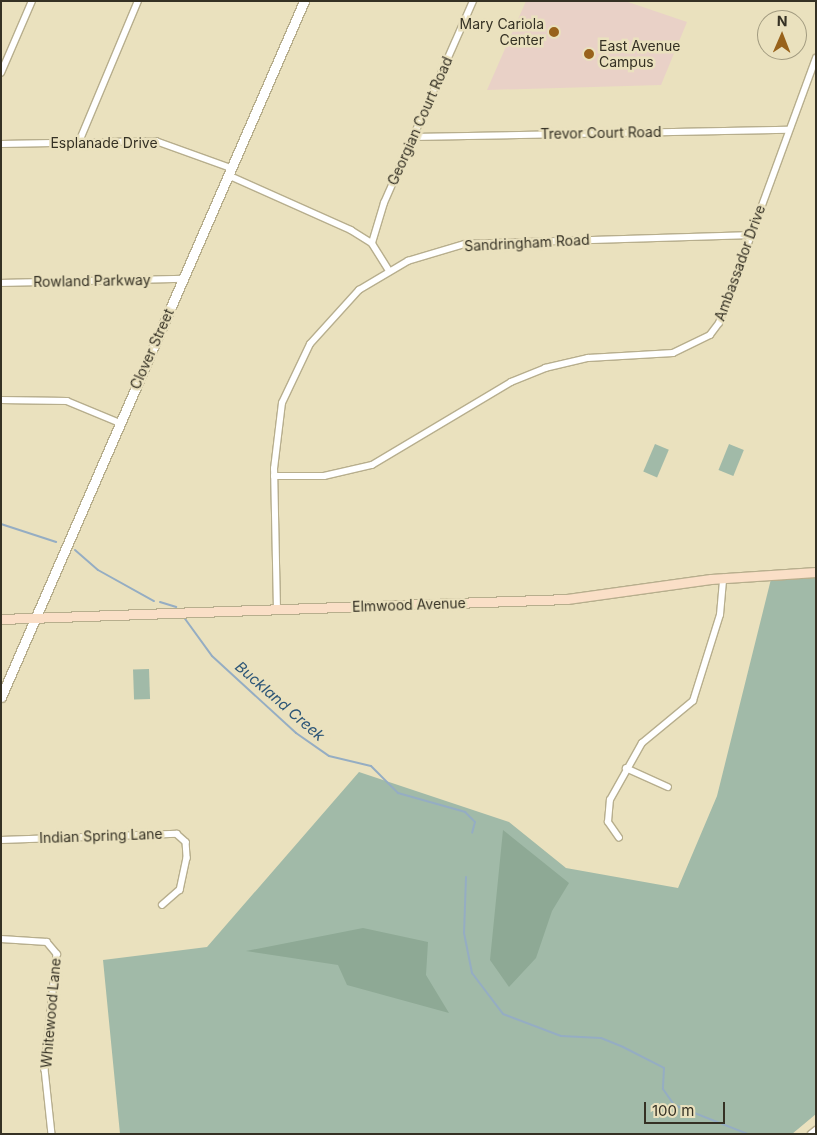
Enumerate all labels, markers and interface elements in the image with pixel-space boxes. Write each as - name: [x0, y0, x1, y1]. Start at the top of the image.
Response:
- north arrow: [757, 10, 807, 60]
- text: N: [777, 12, 788, 29]
- place label: Mary Cariola Center: [460, 16, 544, 48]
- marker: Mary Cariola Center: [548, 26, 560, 38]
- place label: East Avenue Campus: [599, 38, 680, 70]
- marker: East Avenue Campus: [583, 48, 595, 60]
- street label: Georgian Court Road: [384, 54, 456, 188]
- street label: Trevor Court Road: [540, 124, 662, 142]
- street label: Esplanade Drive: [50, 135, 158, 151]
- street label: Ambassador Drive: [711, 203, 769, 323]
- street label: Sandringham Road: [464, 231, 590, 255]
- street label: Rowland Parkway: [33, 272, 151, 290]
- street label: Clover Street: [127, 306, 177, 392]
- street label: Elmwood Avenue: [352, 595, 466, 615]
- water label: Buckland Creek: [232, 657, 328, 745]
- street label: Indian Spring Lane: [39, 825, 163, 847]
- street label: Whitewood Lane: [38, 957, 64, 1069]
- scale bar: [647, 1092, 728, 1124]
- text: 100 m: [652, 1101, 694, 1120]

